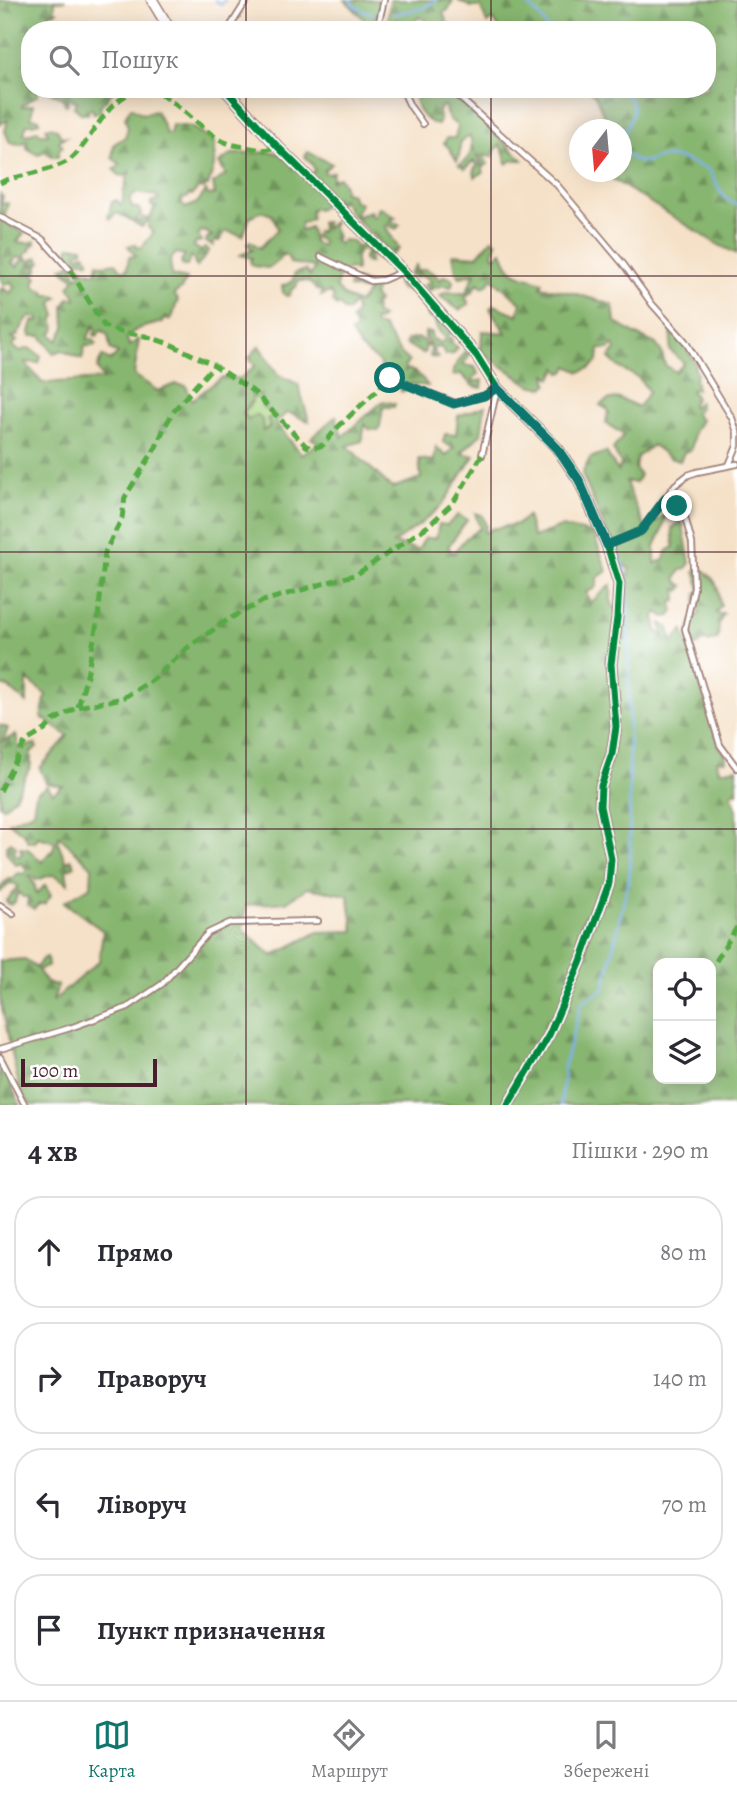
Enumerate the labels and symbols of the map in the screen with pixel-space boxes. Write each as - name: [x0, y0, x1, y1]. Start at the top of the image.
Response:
- north arrow: [569, 119, 632, 182]
- route start: [374, 362, 405, 393]
- route end: [661, 490, 692, 521]
- scale bar: [21, 1056, 158, 1088]

